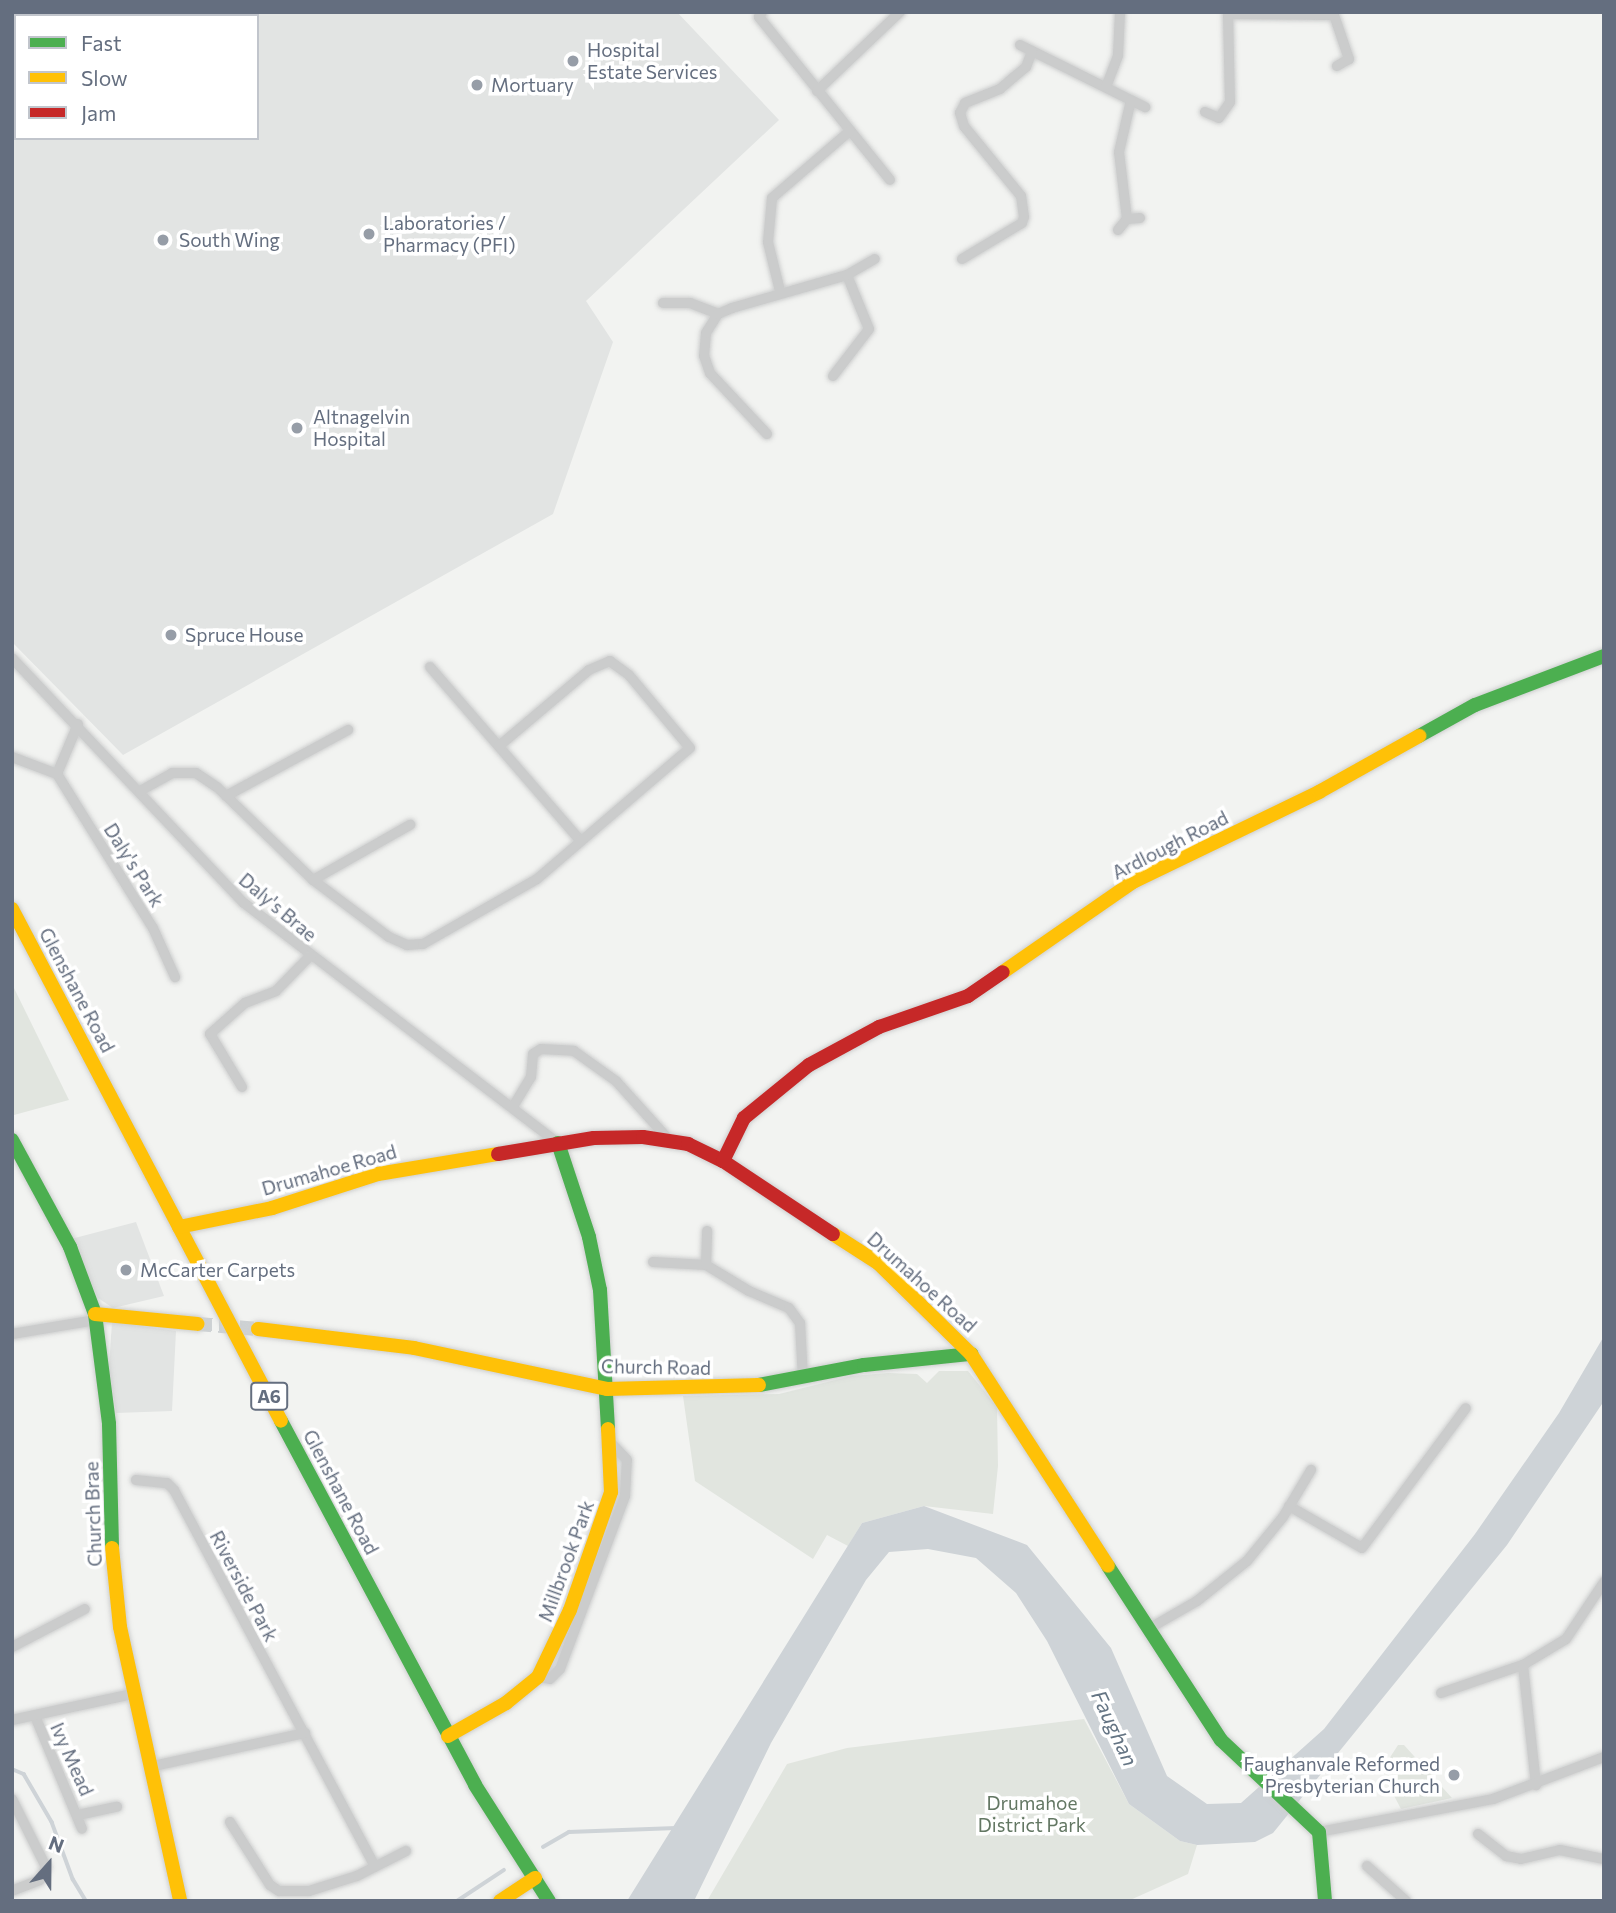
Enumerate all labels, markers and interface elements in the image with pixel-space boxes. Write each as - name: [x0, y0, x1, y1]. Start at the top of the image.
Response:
- legend: [14, 14, 259, 140]
- text: Fast: [81, 30, 122, 55]
- place label: Hospital Estate Services: [587, 39, 717, 83]
- marker: Hospital Estate Services: [565, 53, 581, 69]
- text: Slow: [81, 65, 128, 90]
- place label: Mortuary: [491, 74, 574, 96]
- marker: Mortuary: [469, 77, 485, 93]
- text: Jam: [81, 100, 116, 125]
- place label: Laboratories / Pharmacy (PFI): [383, 212, 515, 256]
- marker: Laboratories / Pharmacy (PFI): [361, 226, 377, 242]
- place label: South Wing: [179, 229, 280, 251]
- marker: South Wing: [153, 230, 173, 250]
- place label: Altnagelvin Hospital: [313, 406, 410, 450]
- marker: Altnagelvin Hospital: [287, 418, 307, 438]
- place label: Spruce House: [185, 624, 304, 646]
- marker: Spruce House: [163, 627, 179, 643]
- street label: Ardlough Road: [1108, 806, 1232, 884]
- street label: Daly's Park: [99, 819, 169, 911]
- street label: Daly's Brae: [235, 868, 321, 946]
- street label: Glenshane Road: [35, 924, 119, 1056]
- street label: Drumahoe Road: [259, 1140, 399, 1200]
- street label: Drumahoe Road: [863, 1227, 981, 1337]
- place label: McCarter Carpets: [140, 1259, 295, 1281]
- marker: McCarter Carpets: [118, 1262, 134, 1278]
- street label: Church Road: [601, 1355, 711, 1379]
- road number: A6: [250, 1381, 288, 1410]
- street label: Glenshane Road: [299, 1426, 383, 1558]
- street label: Church Brae: [80, 1461, 106, 1567]
- street label: Millbrook Park: [533, 1497, 599, 1625]
- street label: Riverside Park: [205, 1527, 283, 1645]
- water label: Faughan: [1087, 1686, 1143, 1770]
- street label: Ivy Mead: [46, 1719, 98, 1799]
- place label: Faughanvale Reformed Presbyterian Church: [1244, 1753, 1440, 1797]
- marker: Faughanvale Reformed Presbyterian Church: [1446, 1767, 1462, 1783]
- park label: Drumahoe District Park: [978, 1792, 1086, 1836]
- north arrow: [14, 1829, 84, 1899]
- text: N: [46, 1831, 67, 1857]

